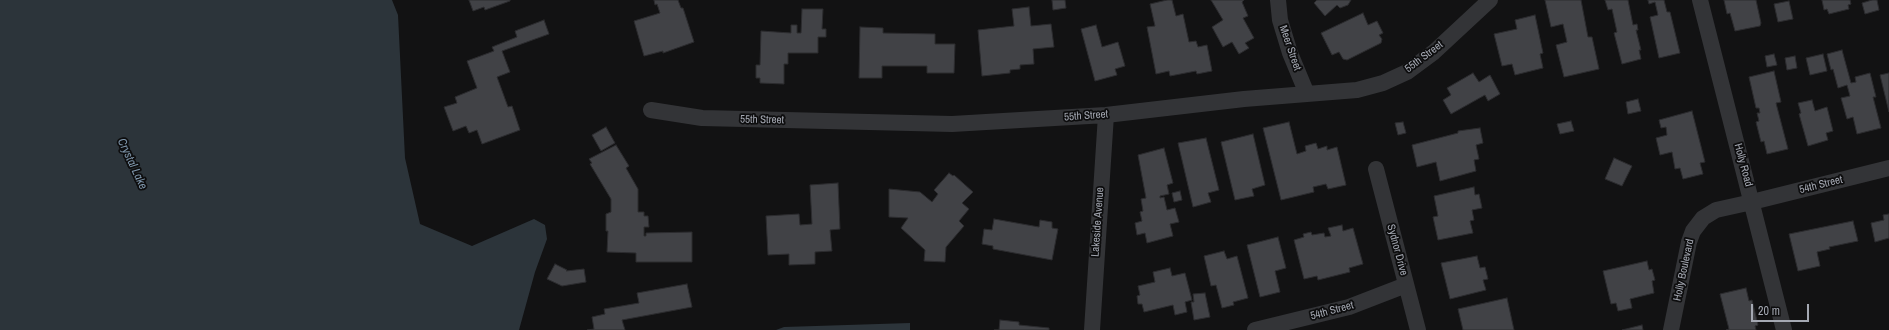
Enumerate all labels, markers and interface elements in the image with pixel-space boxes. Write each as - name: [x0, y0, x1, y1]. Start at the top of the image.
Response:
- street label: Meer Street: [1276, 24, 1304, 72]
- street label: 55th Street: [1402, 38, 1446, 76]
- street label: 55th Street: [1064, 108, 1108, 124]
- street label: 55th Street: [740, 113, 784, 127]
- water label: Crystal Lake: [114, 136, 150, 192]
- street label: Holly Road: [1731, 142, 1755, 188]
- street label: 54th Street: [1798, 173, 1844, 197]
- street label: Lakeside Avenue: [1089, 187, 1107, 257]
- street label: Sydnor Drive: [1384, 223, 1410, 277]
- street label: Holly Boulevard: [1671, 238, 1697, 302]
- scale bar: [1753, 296, 1811, 322]
- street label: 54th Street: [1309, 299, 1355, 323]
- text: 20 m: [1758, 303, 1780, 319]

